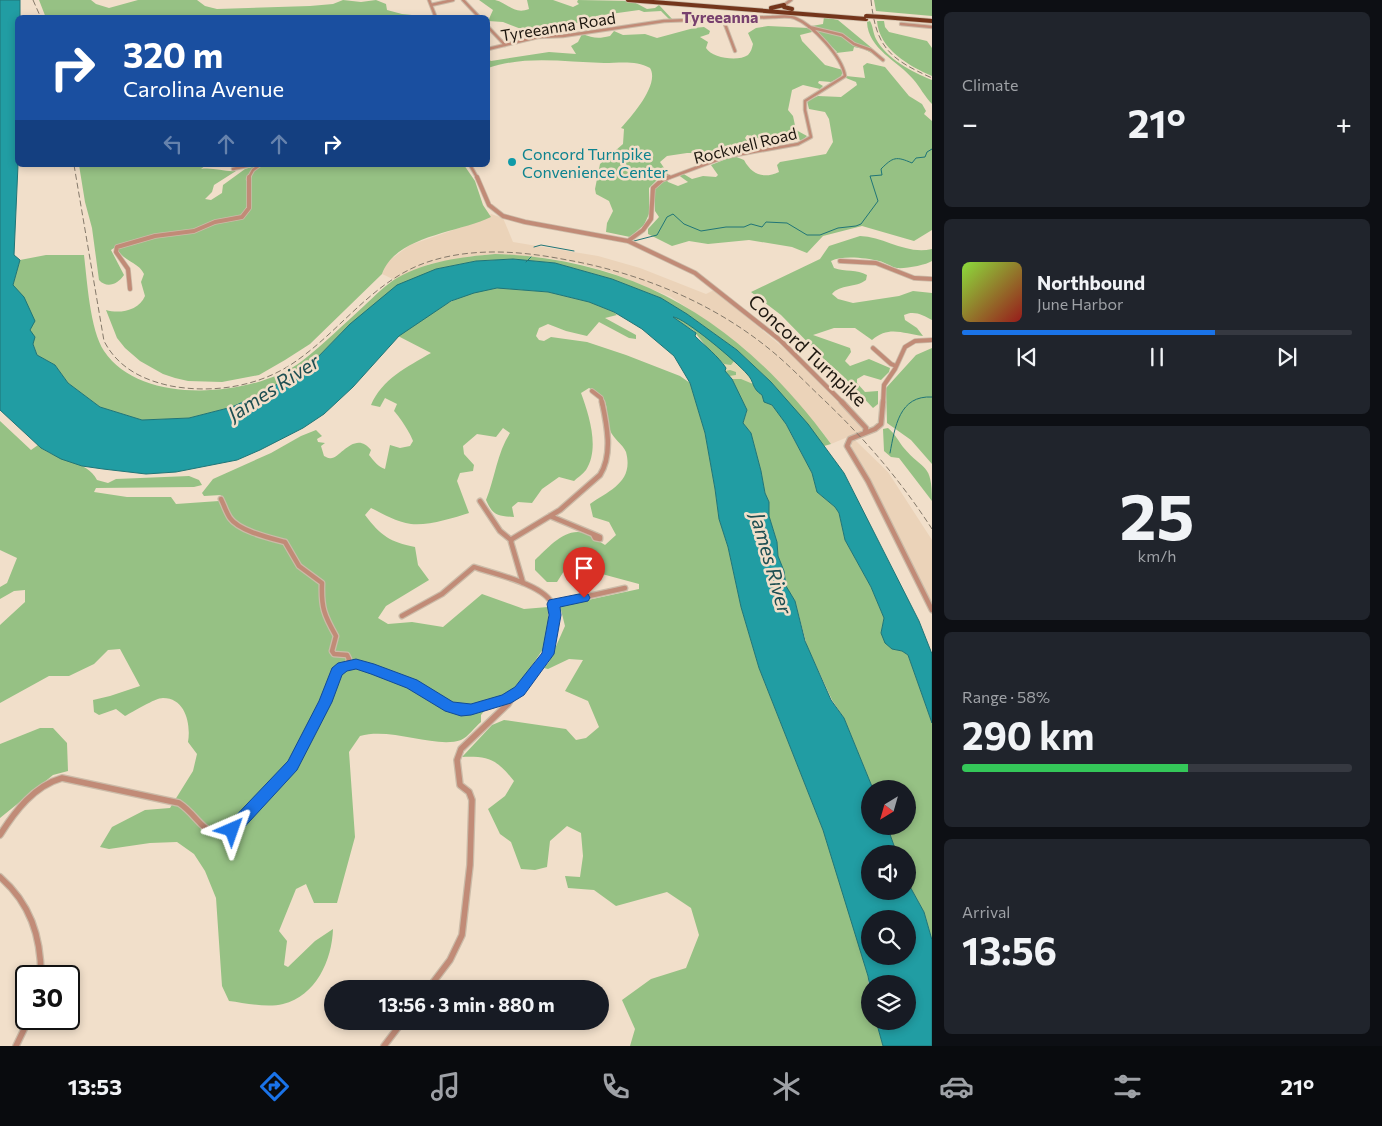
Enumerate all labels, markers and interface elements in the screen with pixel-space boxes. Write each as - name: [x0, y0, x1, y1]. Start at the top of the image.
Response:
- district label: Tyreeanna: [682, 7, 758, 26]
- street label: Tyreeanna Road: [499, 8, 617, 44]
- text: 320 m: [123, 32, 223, 75]
- icon: right: [40, 35, 105, 100]
- text: Carolina Avenue: [123, 75, 284, 102]
- text: Climate: [962, 75, 1018, 94]
- text: 21°: [1128, 99, 1186, 146]
- text: −: [962, 106, 978, 140]
- text: +: [1336, 106, 1352, 140]
- street label: Rockwell Road: [691, 123, 799, 167]
- icon: left: [159, 130, 187, 158]
- icon: ahead: [212, 130, 240, 158]
- icon: ahead: [265, 130, 293, 158]
- icon: right: [318, 130, 346, 158]
- place label: Concord Turnpike Convenience Center: [522, 144, 669, 181]
- marker: Concord Turnpike Convenience Center: [506, 156, 518, 168]
- text: Northbound: [1037, 271, 1145, 294]
- street label: Concord Turnpike: [744, 289, 872, 411]
- text: June Harbor: [1037, 294, 1123, 313]
- icon: previous: [1013, 343, 1041, 371]
- icon: pause: [1143, 343, 1171, 371]
- icon: next: [1273, 343, 1301, 371]
- water label: James River: [221, 348, 324, 427]
- text: 25: [1120, 474, 1194, 553]
- water label: James River: [746, 508, 798, 617]
- text: km/h: [1138, 546, 1176, 565]
- pin: [563, 547, 605, 598]
- icon: arrive: [570, 554, 598, 582]
- text: Range · 58%: [962, 687, 1050, 706]
- text: 290 km: [962, 711, 1094, 758]
- north arrow: [861, 780, 916, 835]
- map controls: [861, 780, 916, 1030]
- position arrow: [205, 803, 257, 855]
- button: sound: [861, 845, 916, 900]
- text: Arrival: [962, 902, 1010, 921]
- button: search: [861, 910, 916, 965]
- text: 13:56: [962, 926, 1057, 973]
- speed limit sign: 30: [15, 965, 80, 1030]
- button: layers: [861, 975, 916, 1030]
- text: 13:56 · 3 min · 880 m: [379, 993, 554, 1016]
- icon: directions: [257, 1069, 292, 1104]
- icon: music: [428, 1069, 463, 1104]
- icon: phone: [598, 1069, 633, 1104]
- icon: climate: [769, 1069, 804, 1104]
- icon: car: [939, 1069, 974, 1104]
- icon: filters: [1110, 1069, 1145, 1104]
- text: 13:53: [68, 1073, 122, 1100]
- text: 21°: [1280, 1073, 1314, 1100]

